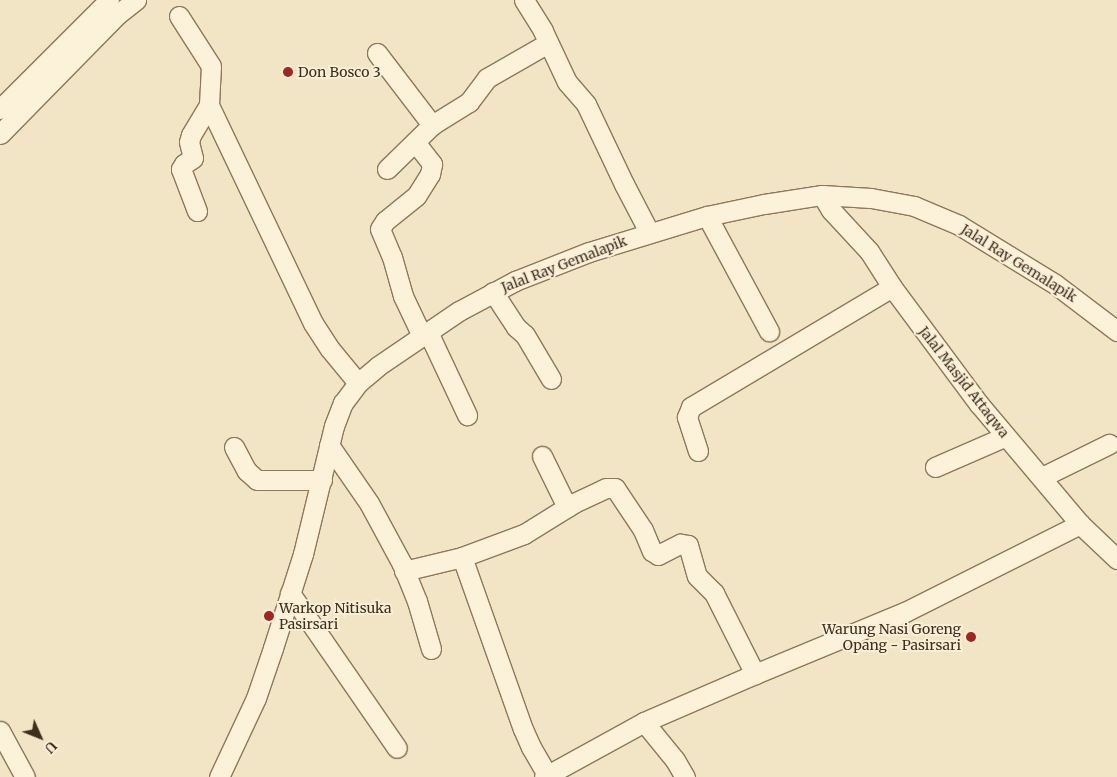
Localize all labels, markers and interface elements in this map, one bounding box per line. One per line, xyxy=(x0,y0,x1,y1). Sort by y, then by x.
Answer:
place label: Don Bosco 3 xyxy=(298,64,381,80)
marker: Don Bosco 3 xyxy=(282,66,294,78)
street label: Jalal Ray Gemalapik xyxy=(958,221,1080,305)
street label: Jalal Ray Gemalapik xyxy=(499,232,629,296)
street label: Jalal Masjid Attaqwa xyxy=(915,323,1013,441)
place label: Warkop Nitisuka Pasirsari xyxy=(279,600,391,632)
marker: Warkop Nitisuka Pasirsari xyxy=(263,610,275,622)
place label: Warung Nasi Goreng Opang - Pasirsari xyxy=(822,621,961,654)
marker: Warung Nasi Goreng Opang - Pasirsari xyxy=(965,631,977,643)
north arrow xyxy=(15,712,65,762)
text: U xyxy=(41,737,61,757)

